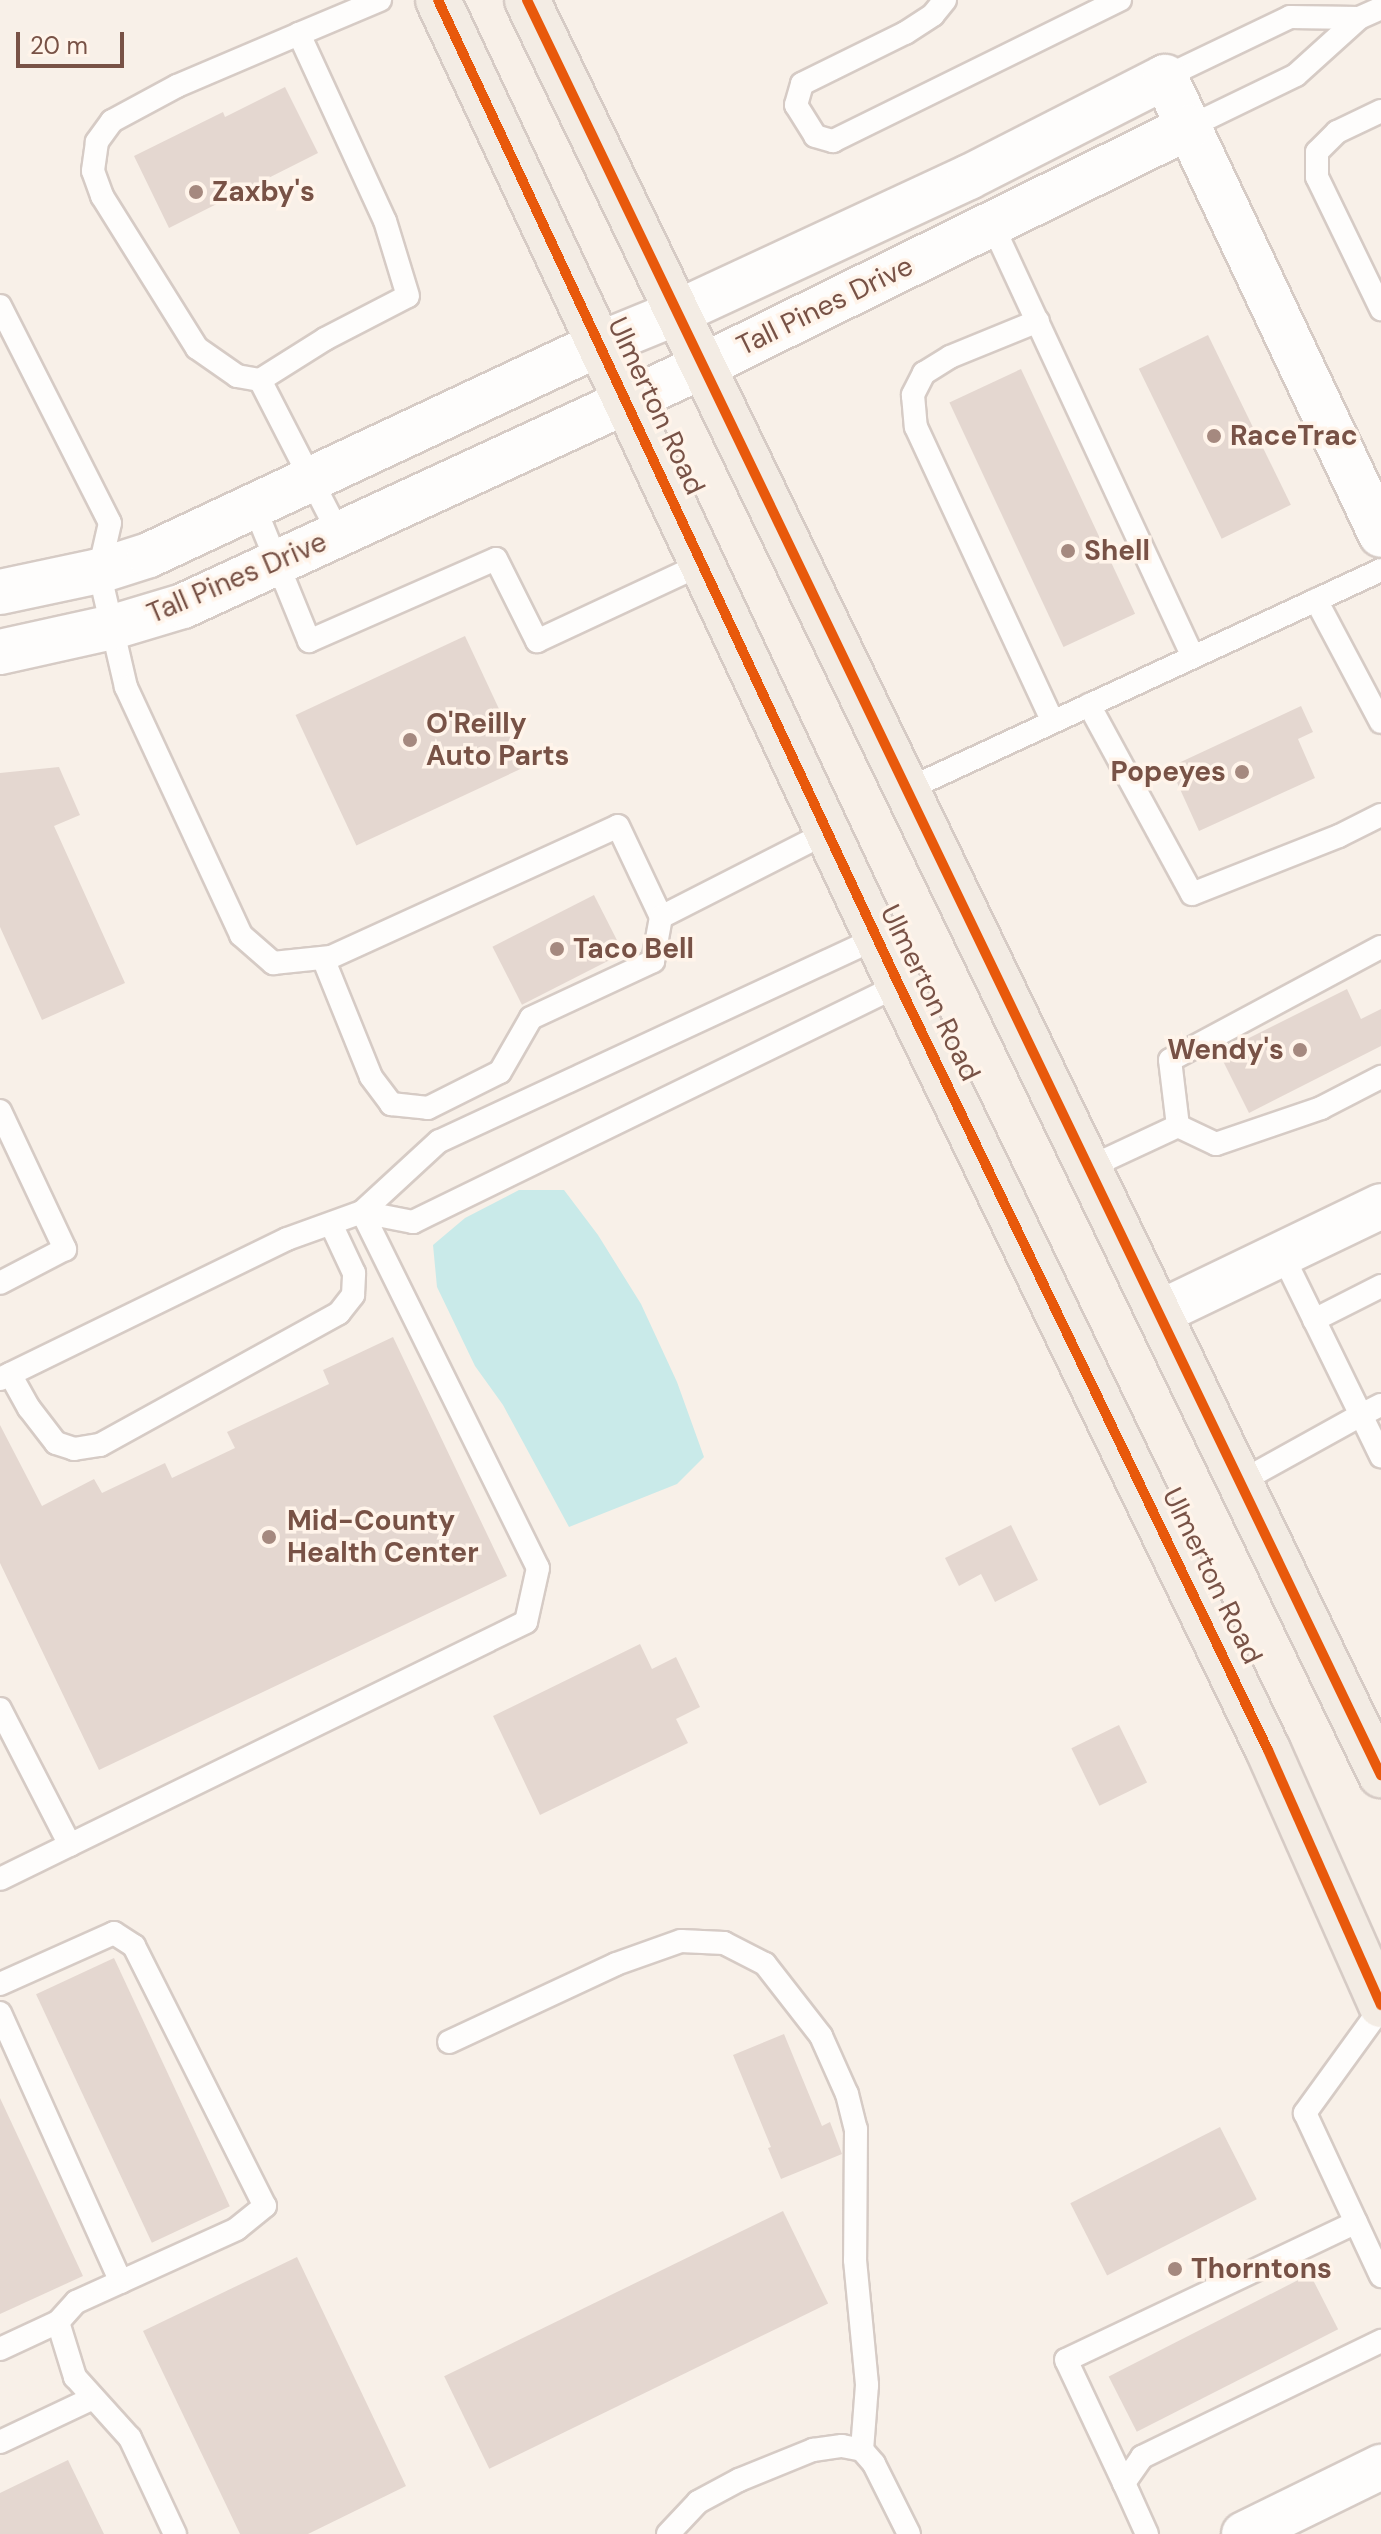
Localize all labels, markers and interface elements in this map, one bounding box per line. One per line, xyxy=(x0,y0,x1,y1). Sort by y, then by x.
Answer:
scale bar xyxy=(20,16,128,66)
text: 20 m xyxy=(30,30,88,61)
place label: Zaxby's xyxy=(212,175,315,209)
marker: Zaxby's xyxy=(187,183,205,201)
street label: Tall Pines Drive xyxy=(732,249,918,363)
street label: Ulmerton Road xyxy=(600,312,712,500)
place label: RaceTrac xyxy=(1230,419,1358,453)
marker: RaceTrac xyxy=(1205,427,1223,445)
street label: Tall Pines Drive xyxy=(142,525,332,631)
place label: Shell xyxy=(1084,534,1150,568)
marker: Shell xyxy=(1059,542,1077,560)
place label: O'Reilly Auto Parts xyxy=(426,707,569,773)
marker: O'Reilly Auto Parts xyxy=(401,731,419,749)
place label: Popeyes xyxy=(1110,755,1226,789)
marker: Popeyes xyxy=(1233,763,1251,781)
street label: Ulmerton Road xyxy=(873,899,987,1087)
place label: Taco Bell xyxy=(573,932,694,966)
marker: Taco Bell xyxy=(548,940,566,958)
place label: Wendy's xyxy=(1167,1033,1284,1067)
marker: Wendy's xyxy=(1291,1041,1309,1059)
street label: Ulmerton Road xyxy=(1155,1482,1269,1670)
place label: Mid-County Health Center xyxy=(287,1504,479,1570)
marker: Mid-County Health Center xyxy=(258,1526,280,1548)
place label: Thorntons xyxy=(1191,2252,1332,2286)
marker: Thorntons xyxy=(1166,2260,1184,2278)

